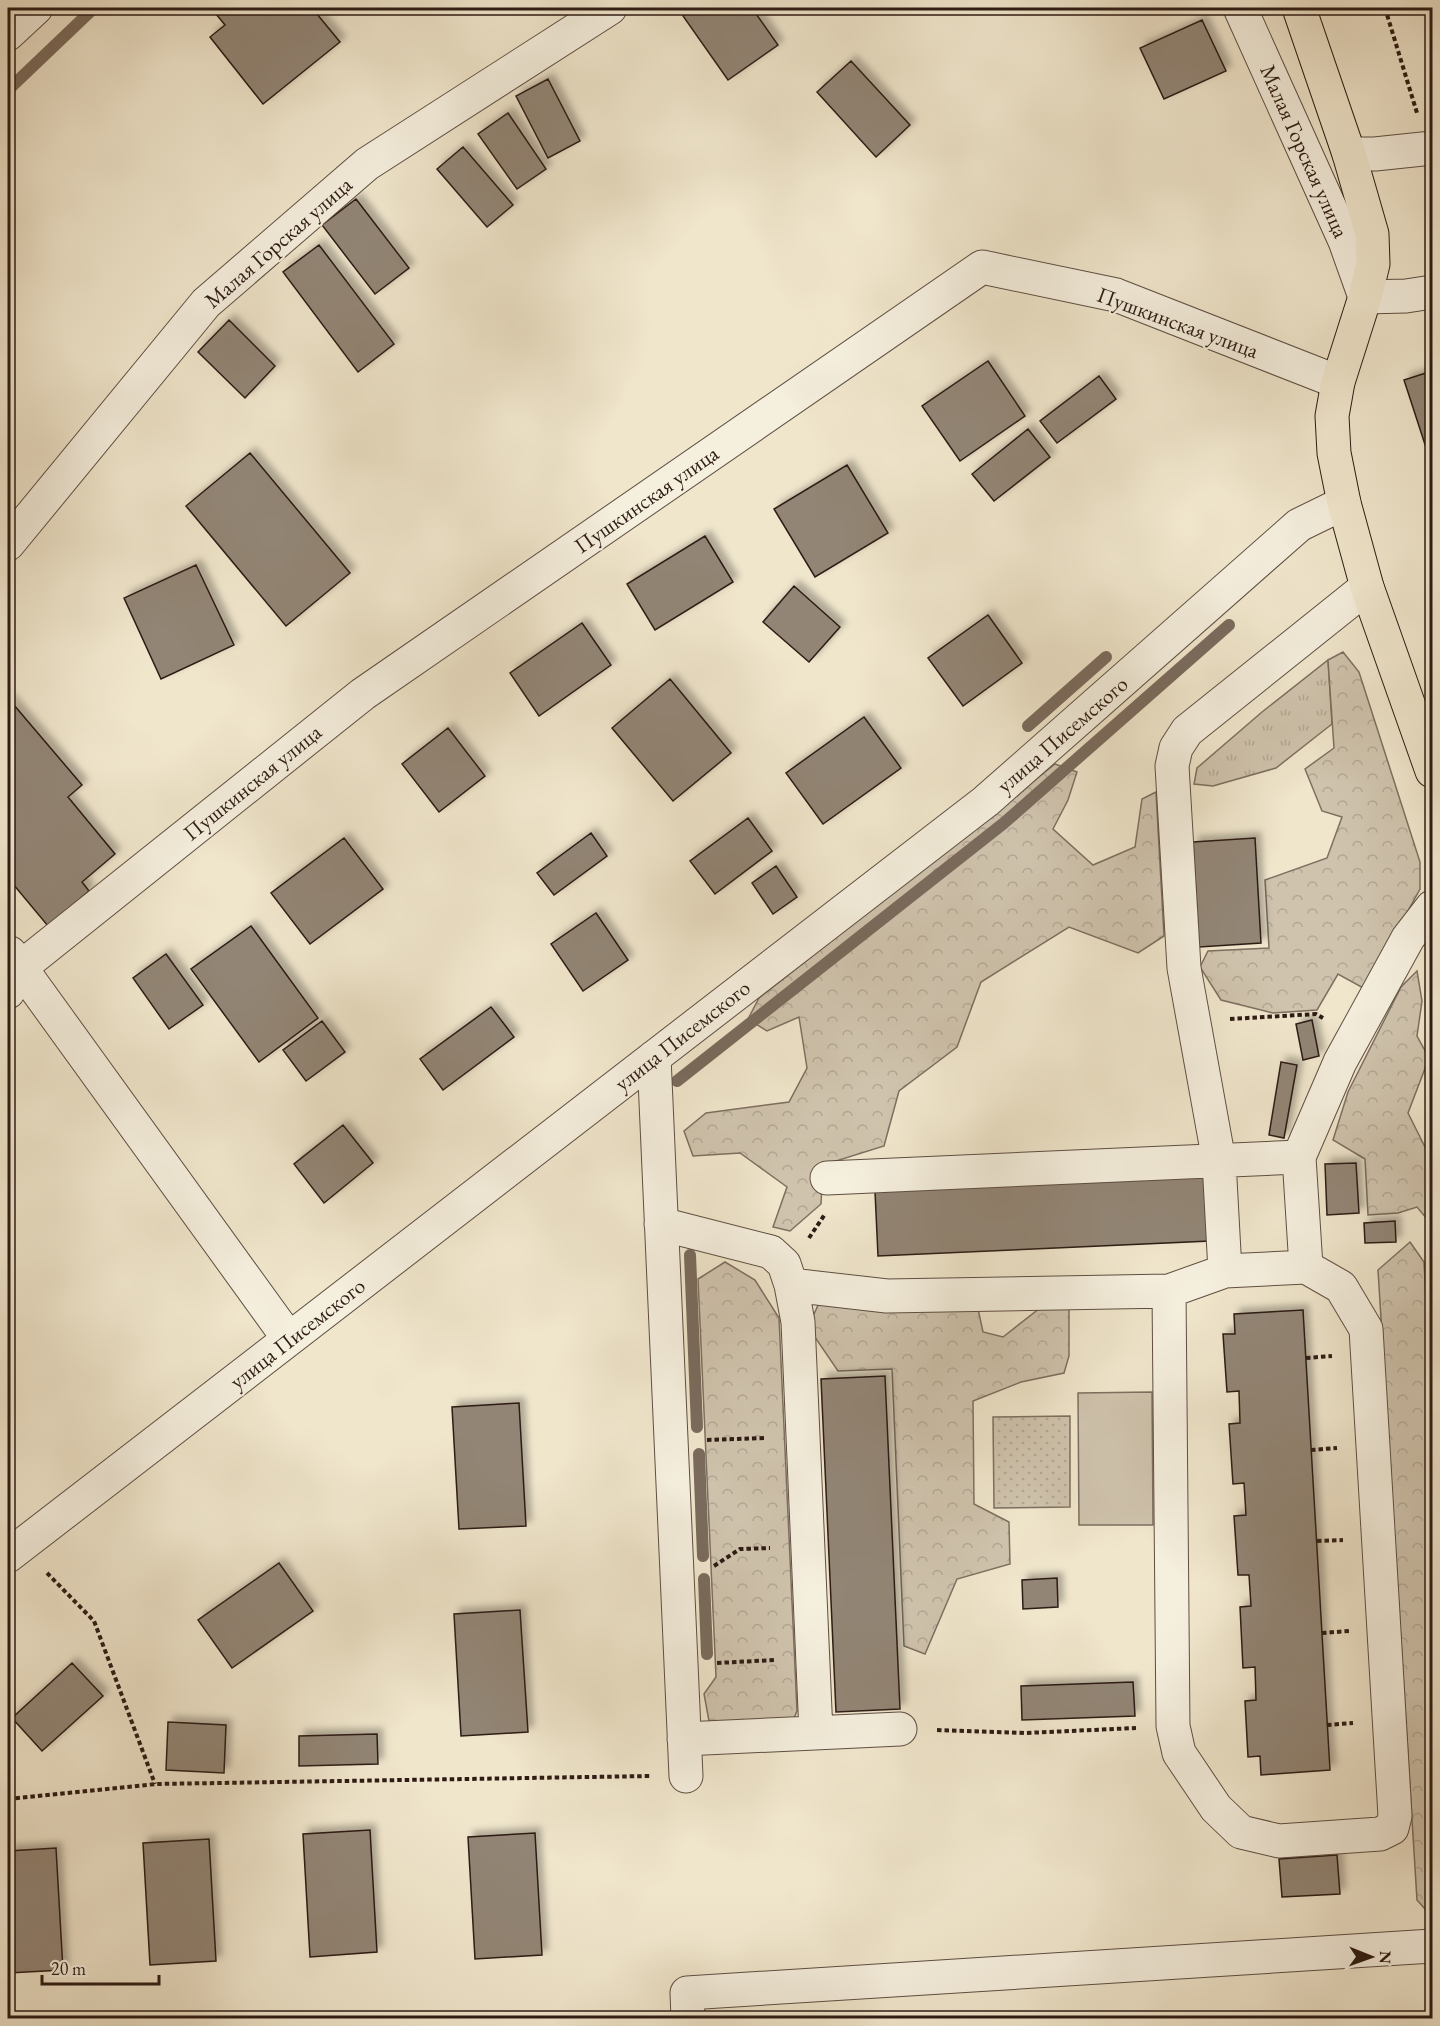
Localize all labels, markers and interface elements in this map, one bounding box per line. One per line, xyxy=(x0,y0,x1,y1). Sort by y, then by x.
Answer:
street label: Малая Горская улица xyxy=(1253,60,1356,243)
street label: Малая Горская улица xyxy=(198,170,358,315)
street label: Пушкинская улица xyxy=(1093,280,1263,365)
street label: Пушкинская улица xyxy=(568,439,724,560)
street label: улица Писемского xyxy=(991,669,1134,799)
street label: Пушкинская улица xyxy=(177,718,328,847)
street label: улица Писемского xyxy=(608,973,756,1098)
street label: улица Писемского xyxy=(223,1271,371,1396)
north arrow xyxy=(1341,1927,1401,1987)
scale bar xyxy=(42,1948,159,1986)
text: N xyxy=(1375,1951,1396,1964)
text: 20 m xyxy=(51,1957,86,1980)

